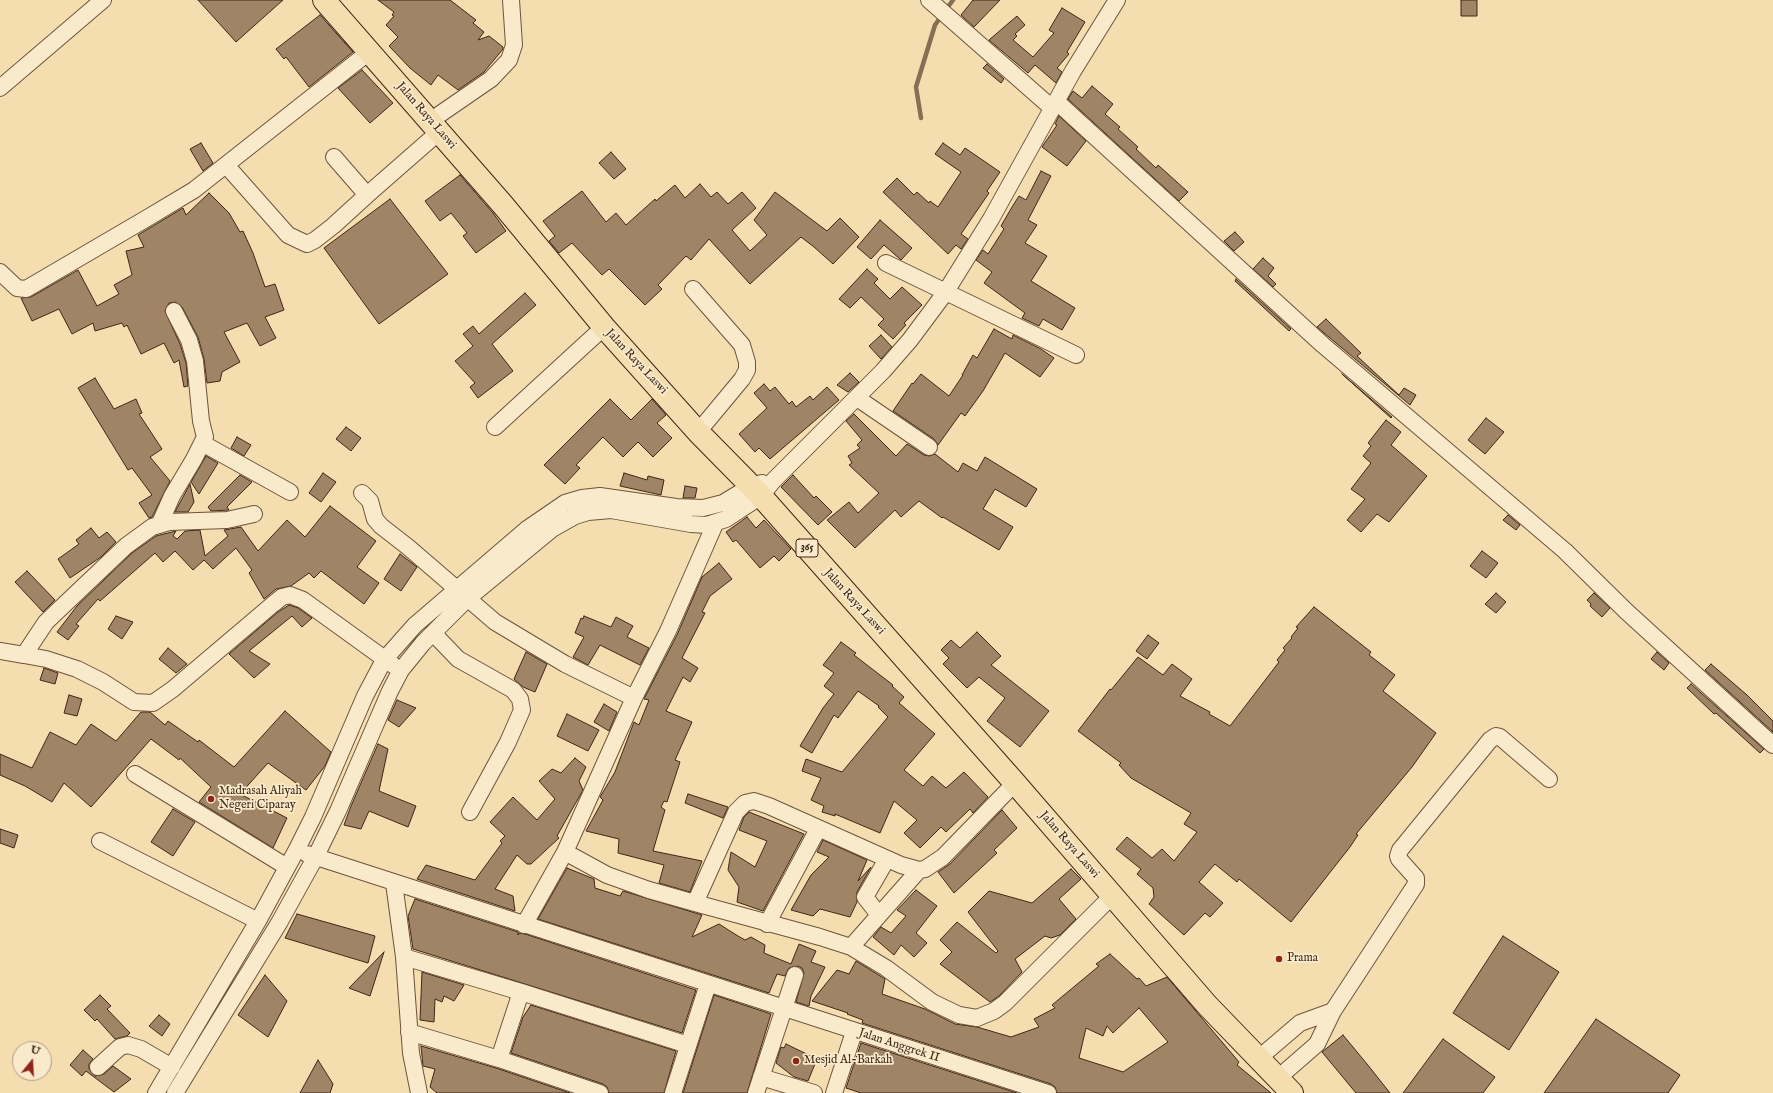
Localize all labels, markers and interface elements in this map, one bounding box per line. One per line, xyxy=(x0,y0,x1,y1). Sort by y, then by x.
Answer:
street label: Jalan Raya Laswi xyxy=(393,80,459,152)
street label: Jalan Raya Laswi xyxy=(602,326,670,398)
road number: 365 xyxy=(796,539,818,557)
street label: Jalan Raya Laswi xyxy=(821,566,887,638)
place label: Madrasah Aliyah Negeri Ciparay xyxy=(219,785,302,813)
marker: Madrasah Aliyah Negeri Ciparay xyxy=(206,794,216,804)
street label: Jalan Raya Laswi xyxy=(1036,809,1102,881)
place label: Prama xyxy=(1287,952,1318,966)
marker: Prama xyxy=(1274,954,1284,964)
street label: Jalan Anggrek II xyxy=(857,1026,941,1066)
north arrow xyxy=(12,1041,52,1081)
text: U xyxy=(29,1042,42,1059)
place label: Mesjid Al-Barkah xyxy=(804,1054,892,1068)
marker: Mesjid Al-Barkah xyxy=(791,1056,801,1066)

